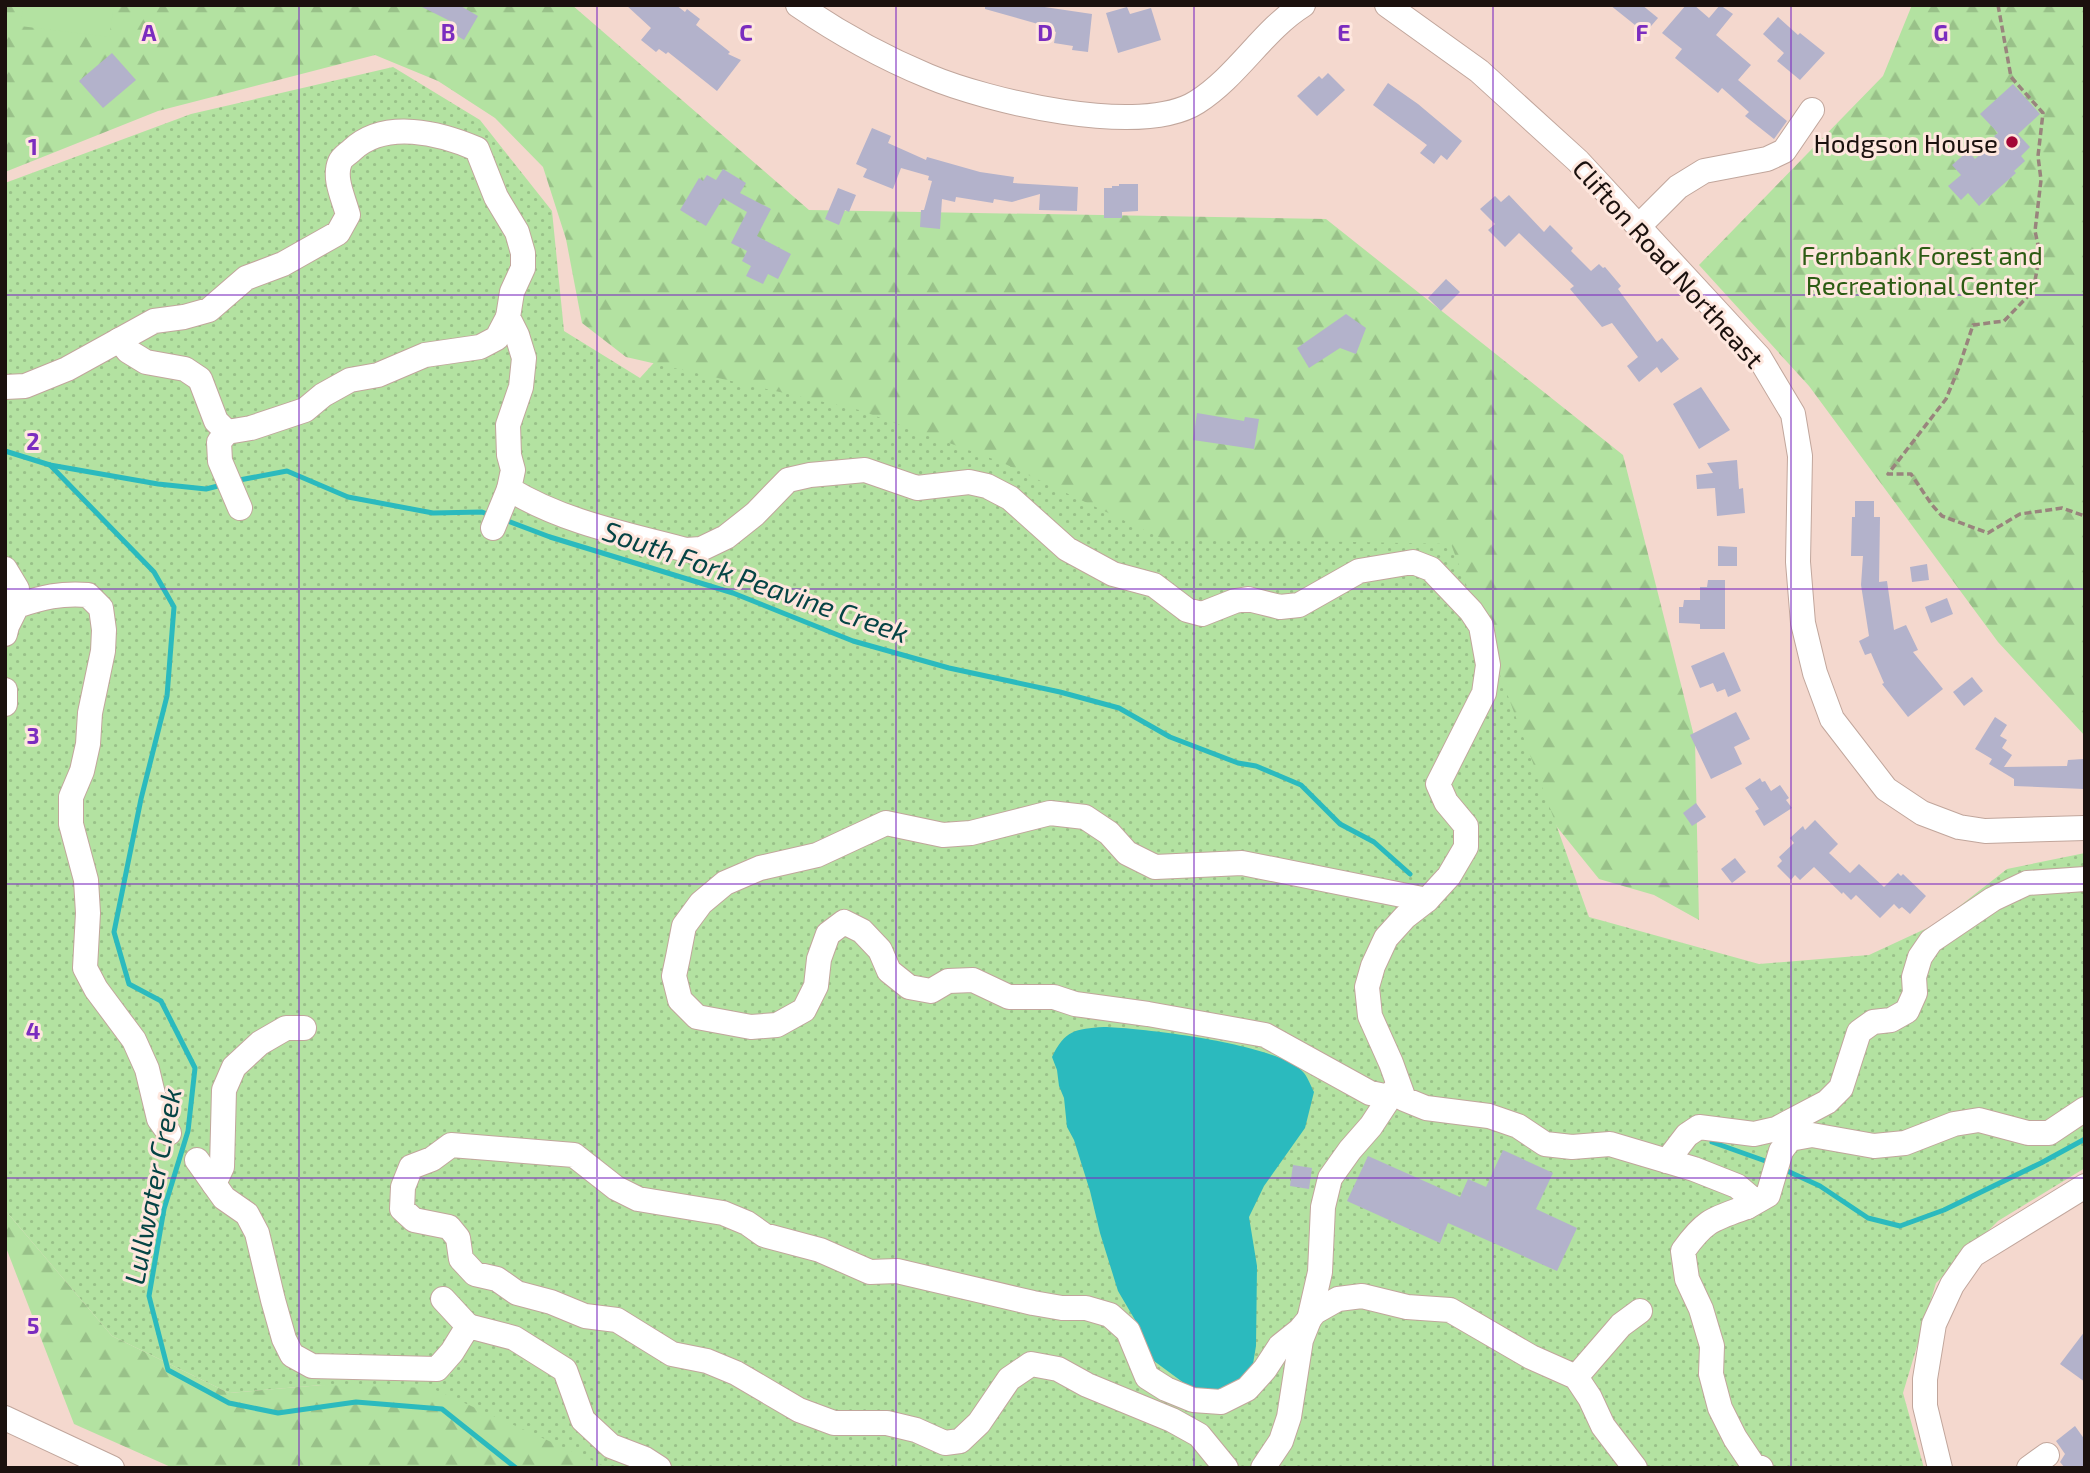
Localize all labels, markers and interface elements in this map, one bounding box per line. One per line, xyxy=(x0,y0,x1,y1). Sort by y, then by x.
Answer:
text: A xyxy=(141,18,157,46)
text: B xyxy=(441,18,455,46)
text: C xyxy=(739,18,753,46)
text: D xyxy=(1037,18,1053,46)
text: E xyxy=(1337,18,1351,46)
text: F xyxy=(1636,18,1649,46)
text: G xyxy=(1934,18,1948,46)
place label: Hodgson House xyxy=(1813,127,1998,158)
text: 1 xyxy=(28,132,38,160)
marker: Hodgson House xyxy=(2004,134,2020,150)
street label: Clifton Road Northeast xyxy=(1567,152,1771,374)
park label: Fernbank Forest and Recreational Center xyxy=(1801,239,2043,300)
text: 2 xyxy=(26,427,40,455)
water label: South Fork Peavine Creek xyxy=(599,513,913,649)
text: 3 xyxy=(26,721,40,749)
text: 4 xyxy=(26,1016,40,1044)
water label: Lullwater Creek xyxy=(116,1085,188,1287)
text: 5 xyxy=(27,1311,39,1339)

